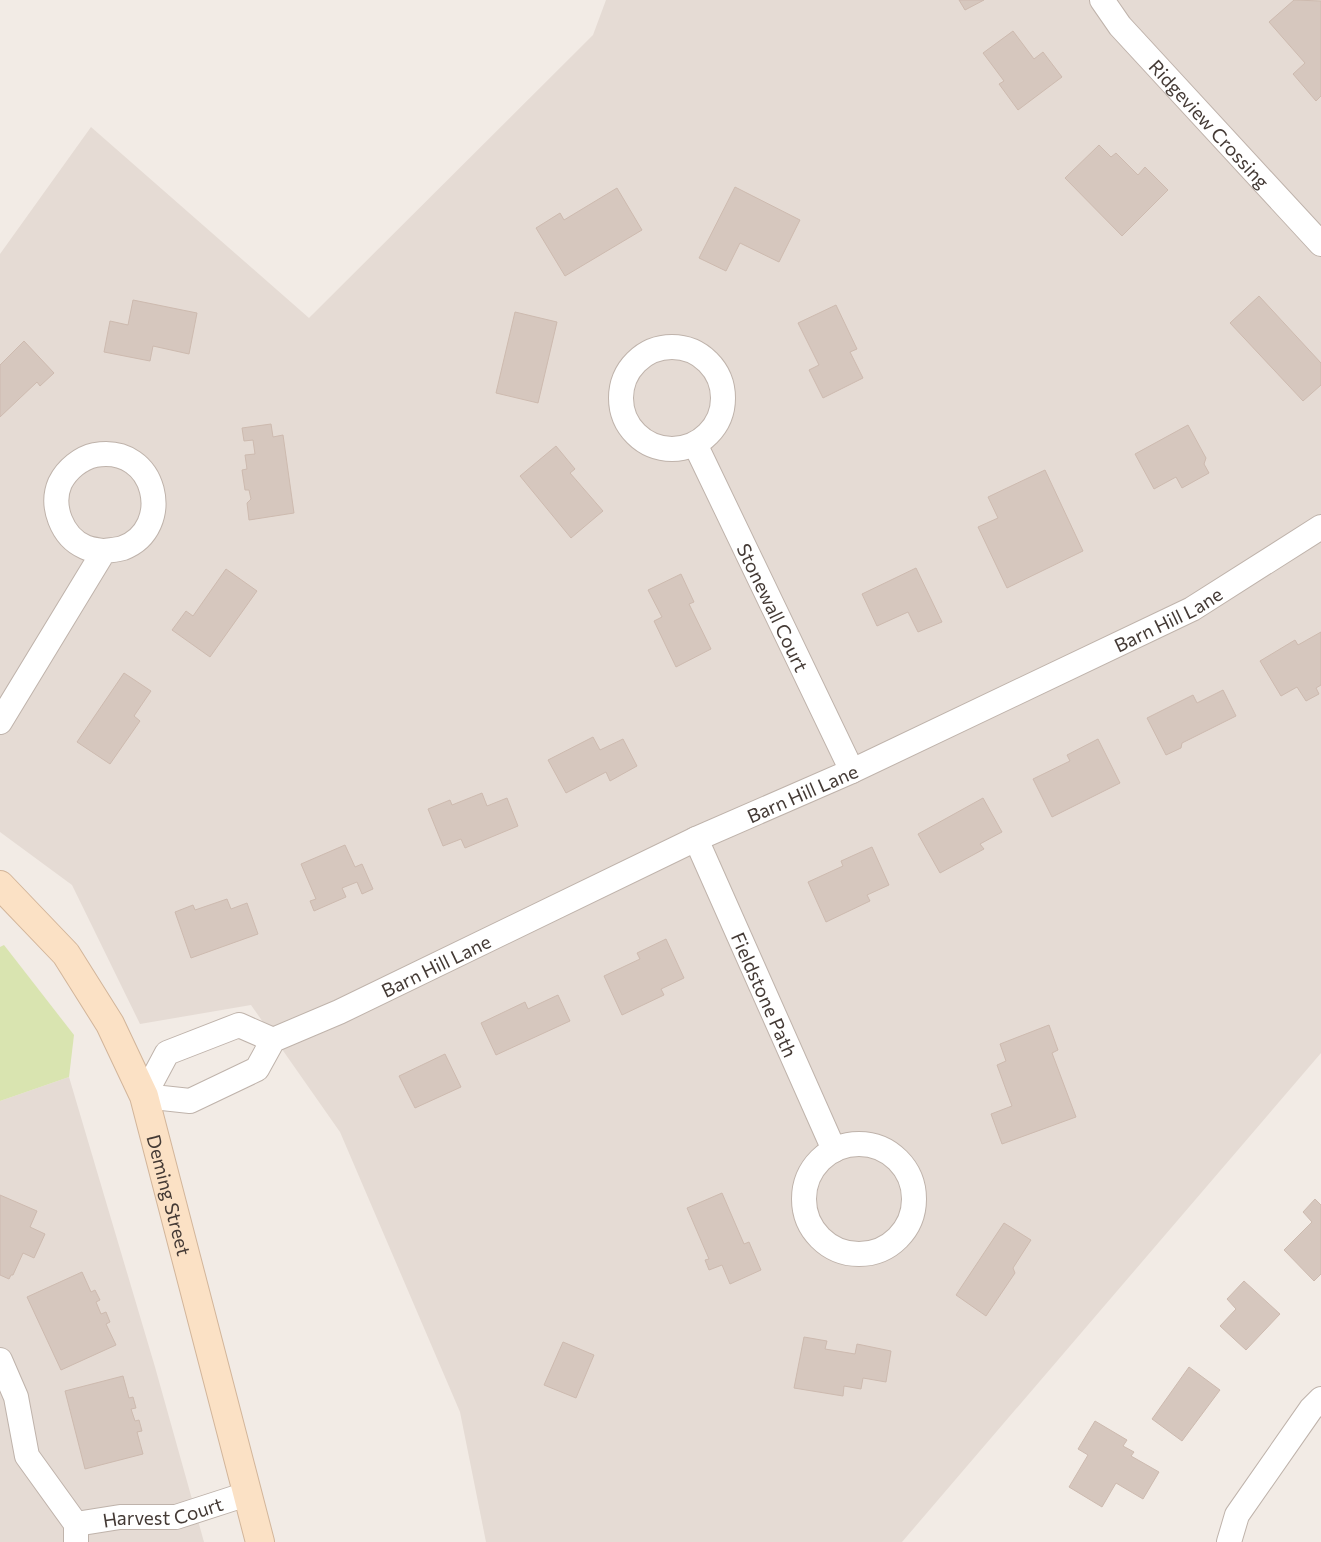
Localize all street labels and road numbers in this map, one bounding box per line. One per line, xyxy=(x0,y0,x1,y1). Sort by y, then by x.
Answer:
street label: Ridgeview Crossing xyxy=(1145,54,1275,192)
street label: Stonewall Court xyxy=(733,539,814,675)
street label: Barn Hill Lane xyxy=(1110,581,1226,656)
street label: Barn Hill Lane xyxy=(743,759,861,827)
street label: Fieldstone Path xyxy=(727,928,803,1060)
street label: Barn Hill Lane xyxy=(377,929,494,1001)
street label: Deming Street xyxy=(143,1132,197,1258)
street label: Harvest Court xyxy=(101,1491,226,1531)

